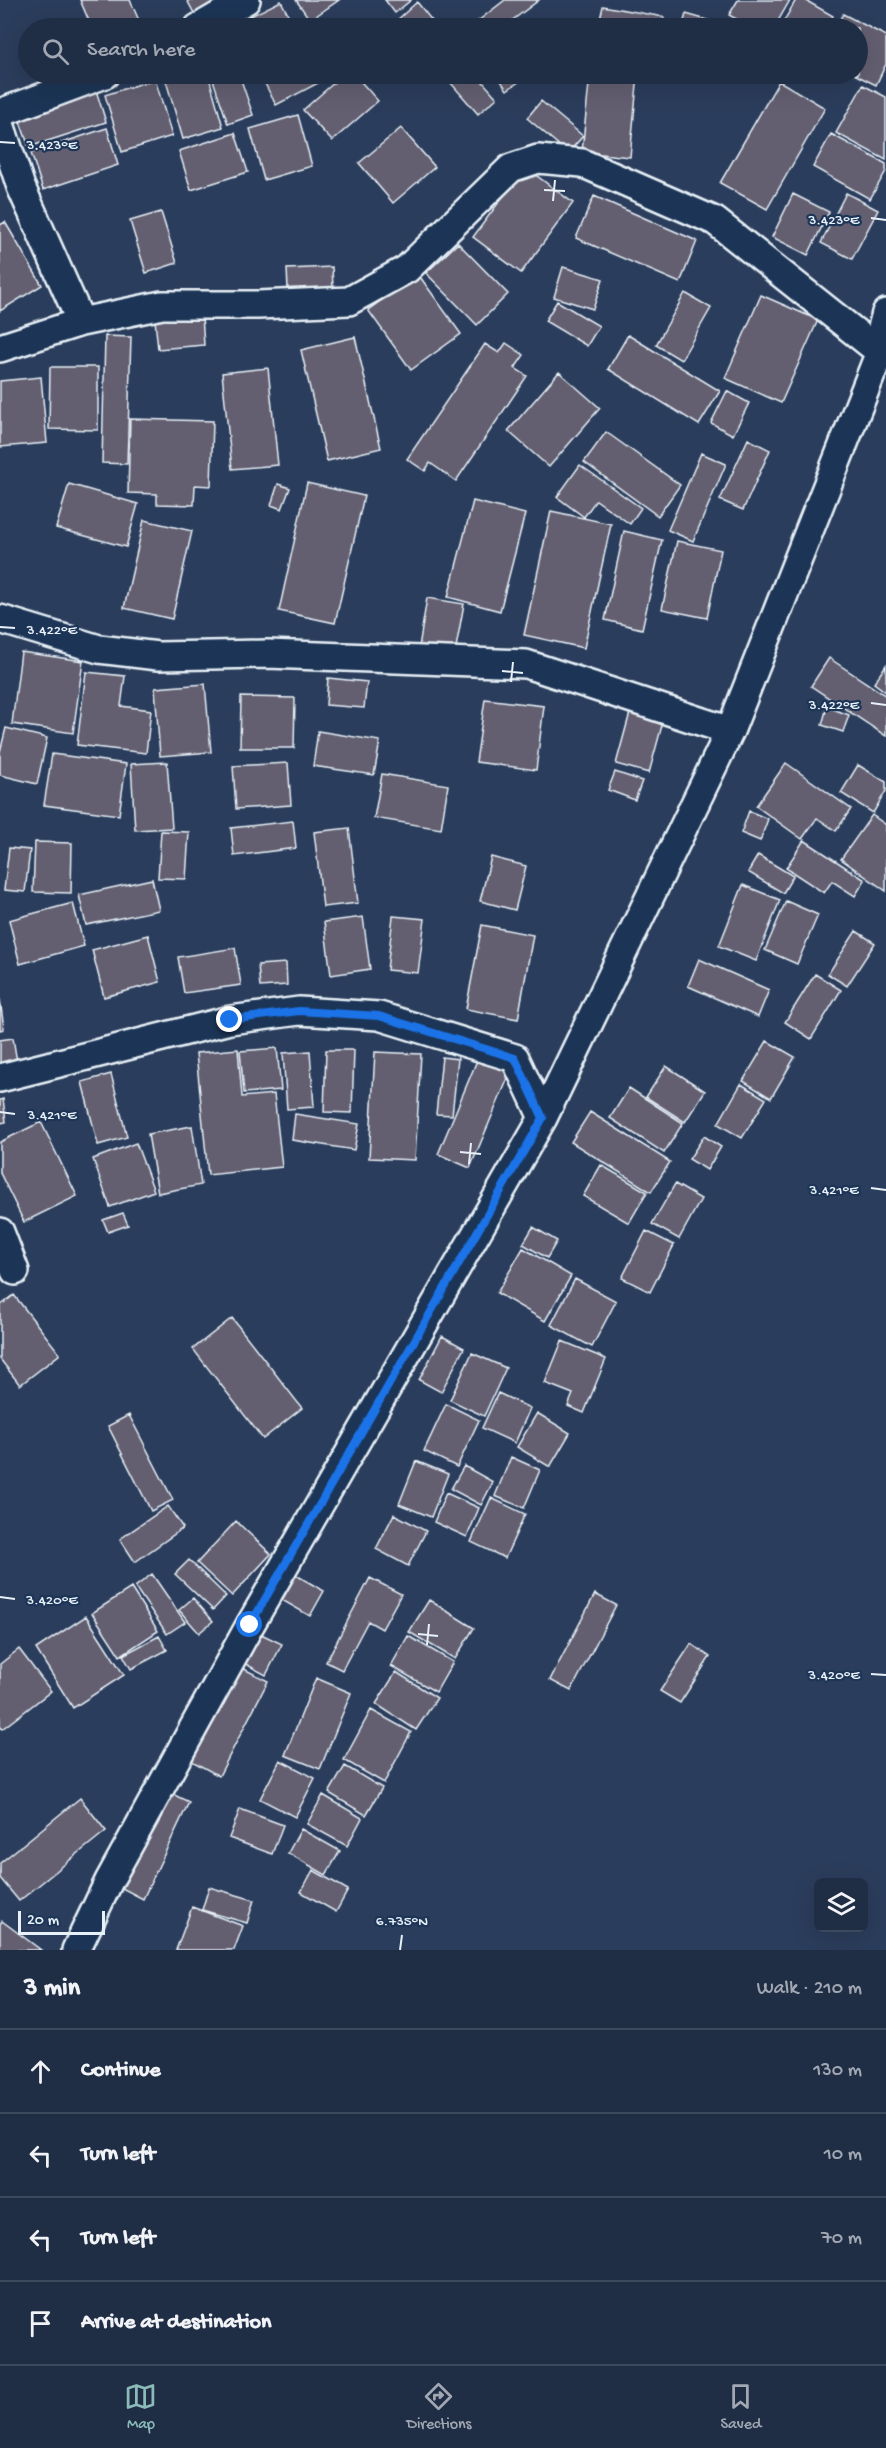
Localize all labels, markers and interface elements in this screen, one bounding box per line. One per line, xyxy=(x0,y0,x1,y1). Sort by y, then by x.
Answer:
search box xyxy=(18,18,868,84)
icon: search xyxy=(39,35,72,68)
text: Search here xyxy=(87,38,195,64)
text: 3.423°E xyxy=(26,137,78,155)
text: 3.423°E xyxy=(808,212,860,230)
text: 3.422°E xyxy=(26,622,78,640)
text: 3.422°E xyxy=(808,697,860,715)
route end xyxy=(216,1006,242,1032)
text: 3.421°E xyxy=(26,1107,77,1125)
text: 3.421°E xyxy=(808,1182,859,1200)
text: 3.420°E xyxy=(25,1592,78,1610)
route start xyxy=(236,1611,262,1637)
text: 3.420°E xyxy=(807,1667,860,1685)
map controls xyxy=(814,1878,868,1932)
button: layers xyxy=(814,1878,868,1932)
scale bar xyxy=(18,1908,105,1936)
text: 20 m xyxy=(27,1912,59,1931)
text: 6.735°N xyxy=(376,1913,428,1931)
text: 3 min xyxy=(24,1974,80,2005)
text: Walk · 210 m xyxy=(757,1978,862,2001)
icon: ahead xyxy=(24,2055,57,2088)
text: Continue xyxy=(81,2058,161,2084)
text: 130 m xyxy=(813,2060,862,2083)
icon: left xyxy=(24,2139,57,2172)
text: Turn left xyxy=(81,2142,155,2168)
text: 10 m xyxy=(824,2144,862,2167)
icon: left xyxy=(24,2223,57,2256)
text: Turn left xyxy=(81,2226,155,2252)
text: 70 m xyxy=(821,2228,862,2251)
icon: arrive xyxy=(24,2307,57,2340)
text: Arrive at destination xyxy=(81,2310,271,2336)
tab: Map xyxy=(124,2380,157,2435)
tab: Directions xyxy=(406,2380,472,2435)
tab: Saved xyxy=(720,2380,761,2435)

